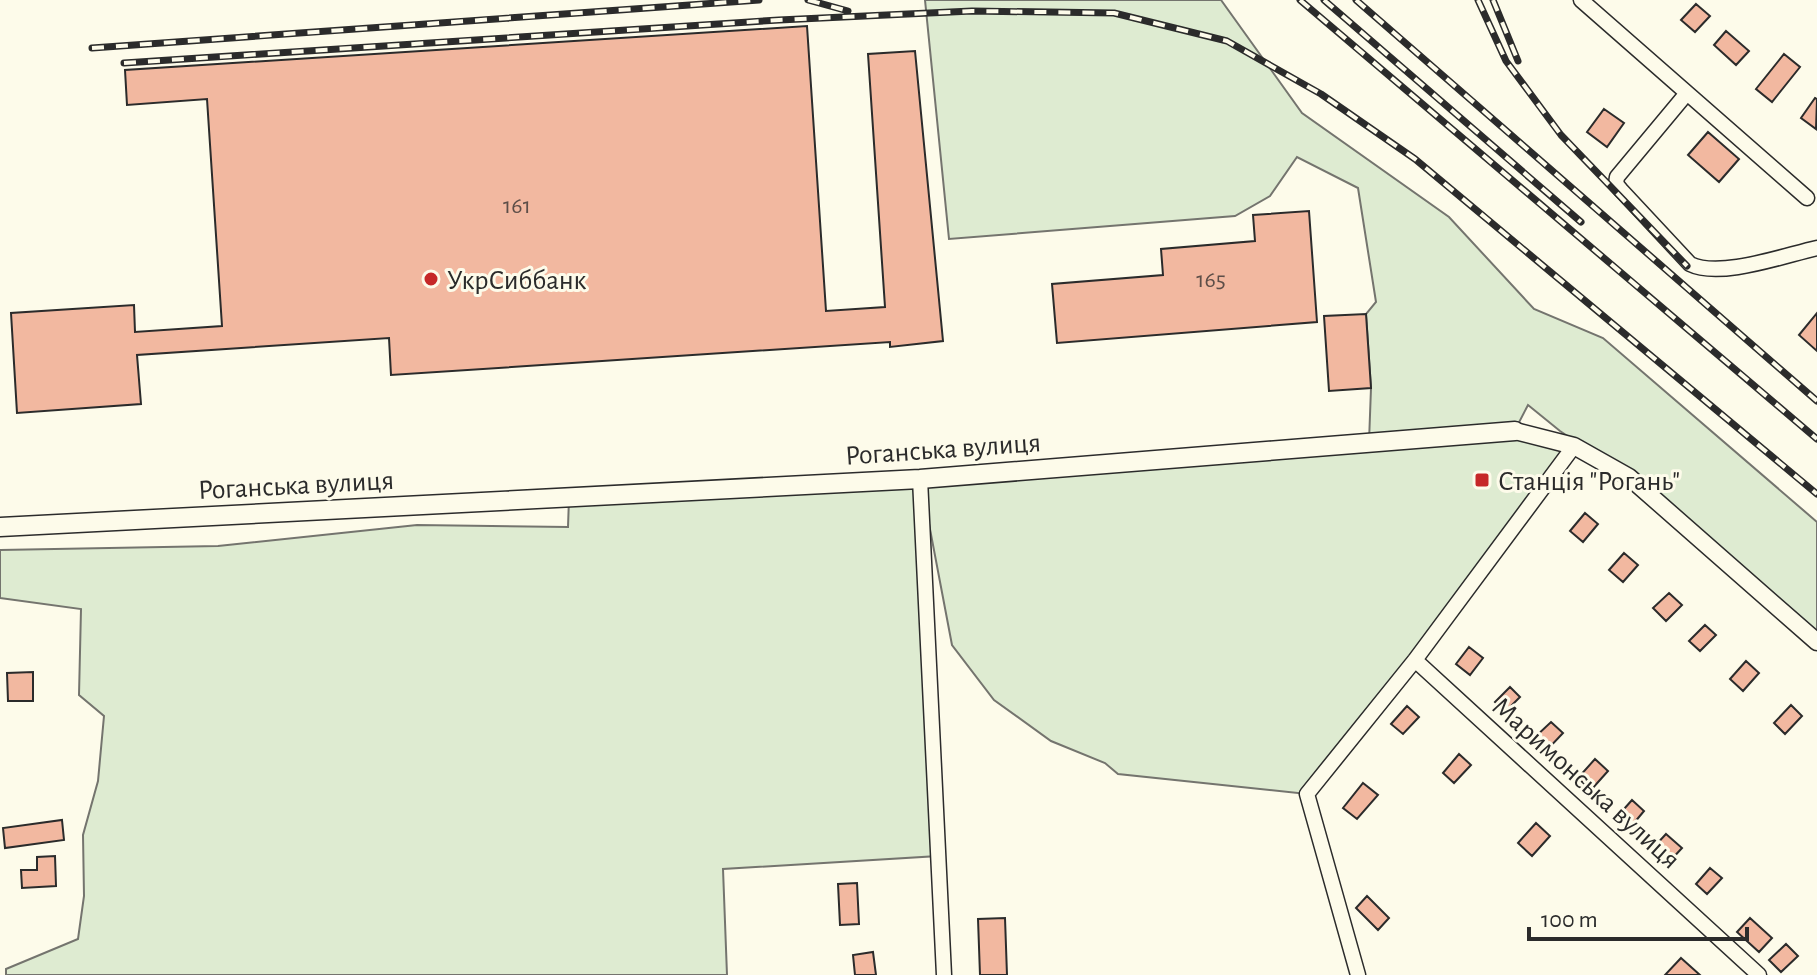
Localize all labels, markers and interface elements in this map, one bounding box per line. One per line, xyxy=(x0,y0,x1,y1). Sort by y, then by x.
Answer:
house number: 161 xyxy=(503,194,531,218)
place label: УкрСиббанк xyxy=(447,267,586,295)
house number: 165 xyxy=(1196,268,1226,292)
marker: УкрСиббанк xyxy=(422,270,440,288)
street label: Роганська вулиця xyxy=(844,429,1042,471)
street label: Роганська вулиця xyxy=(197,467,395,505)
place label: Станція "Рогань" xyxy=(1498,468,1680,496)
marker: Станція "Рогань" xyxy=(1473,471,1491,489)
street label: Маримонська вулиця xyxy=(1487,692,1685,875)
scale bar xyxy=(1529,891,1747,941)
text: 100 m xyxy=(1541,908,1598,932)

